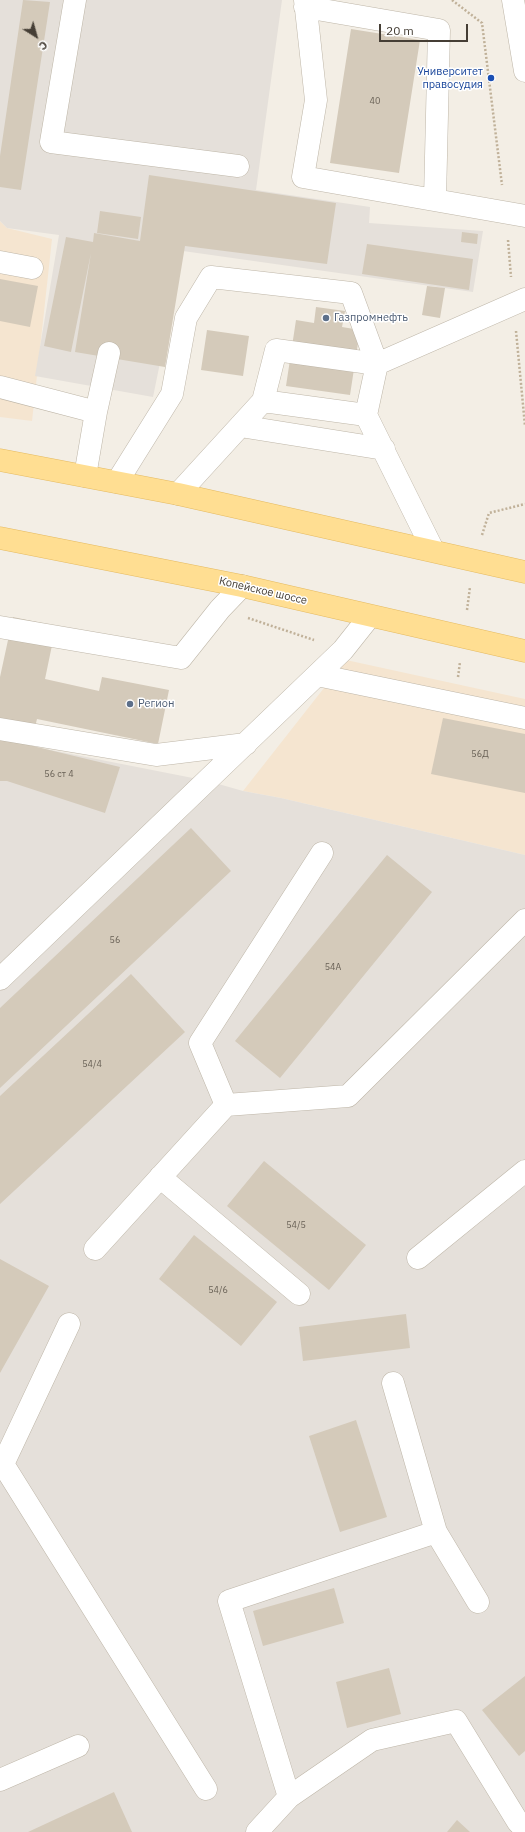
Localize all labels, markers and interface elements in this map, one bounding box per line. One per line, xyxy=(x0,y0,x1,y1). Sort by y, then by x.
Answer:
north arrow xyxy=(16,16,56,56)
scale bar xyxy=(381,16,470,42)
text: 20 m xyxy=(386,23,414,38)
text: С xyxy=(36,38,50,53)
place label: Университет правосудия xyxy=(417,65,483,91)
marker: Университет правосудия xyxy=(486,73,496,83)
house number: 40 xyxy=(370,96,380,106)
place label: Газпромнефть xyxy=(334,311,408,325)
marker: Газпромнефть xyxy=(321,313,331,323)
street label: Копейское шоссе xyxy=(218,574,308,608)
place label: Регион xyxy=(138,697,174,711)
marker: Регион xyxy=(125,699,135,709)
house number: 56Д xyxy=(471,749,489,759)
house number: 56 ст 4 xyxy=(44,769,74,779)
house number: 56 xyxy=(110,935,120,945)
house number: 54А xyxy=(325,962,341,972)
house number: 54/4 xyxy=(82,1059,102,1069)
house number: 54/5 xyxy=(286,1220,306,1230)
house number: 54/6 xyxy=(208,1285,228,1295)

